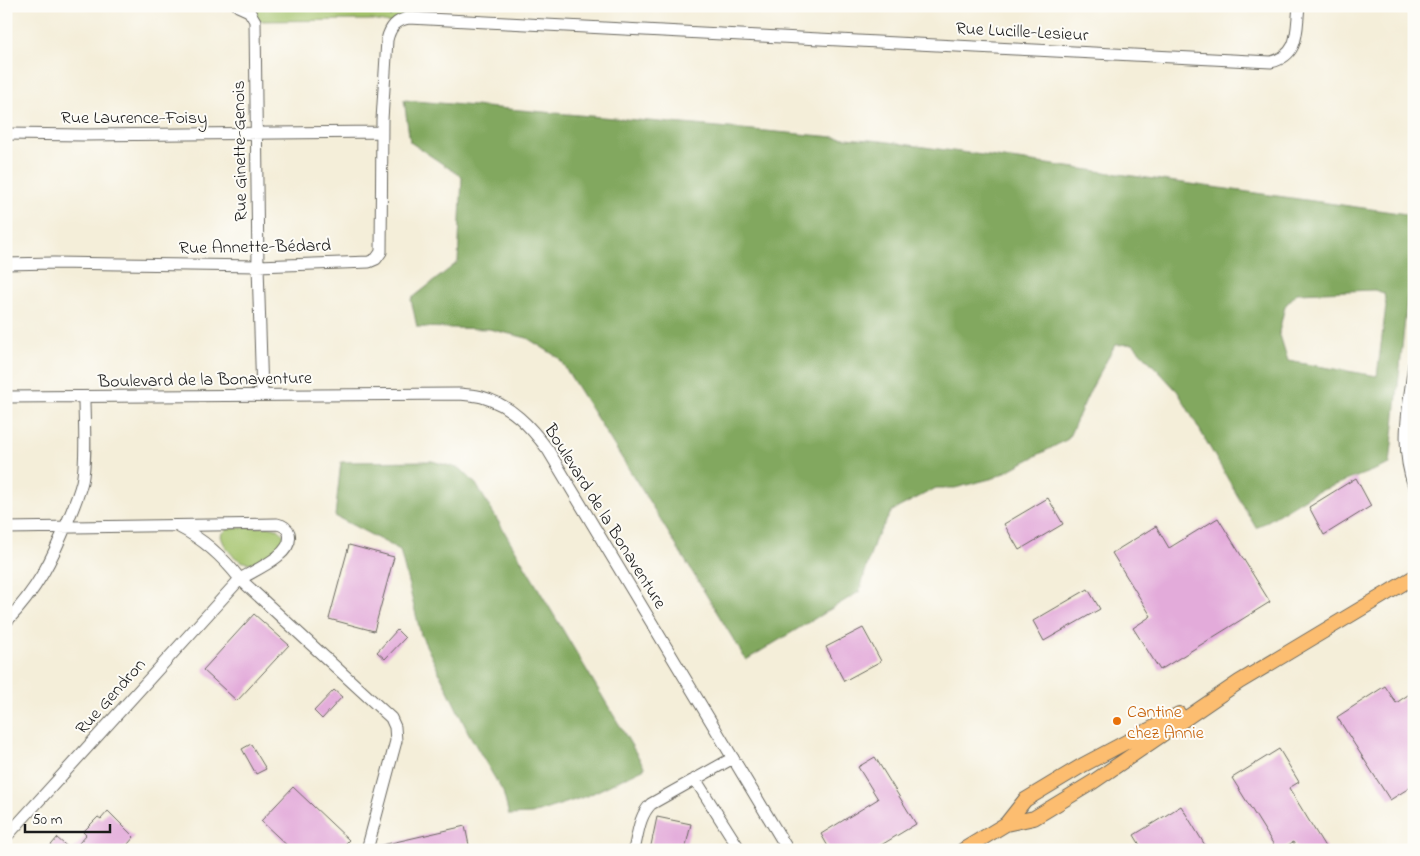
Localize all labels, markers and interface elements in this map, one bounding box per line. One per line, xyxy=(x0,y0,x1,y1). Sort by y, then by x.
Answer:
street label: Rue Lucille-Lesieur xyxy=(955,17,1089,49)
street label: Rue Ginette-Genois xyxy=(227,80,255,222)
street label: Rue Laurence-Foisy xyxy=(61,106,207,132)
street label: Rue Annette-Bédard xyxy=(179,234,331,262)
street label: Boulevard de la Bonaventure xyxy=(97,366,313,396)
street label: Boulevard de la Bonaventure xyxy=(536,419,673,615)
street label: Rue Gendron xyxy=(70,653,153,741)
place label: Cantine chez Annie xyxy=(1127,700,1205,747)
marker: Cantine chez Annie xyxy=(1111,715,1123,727)
scale bar xyxy=(25,801,110,833)
text: 50 m xyxy=(32,809,63,831)

